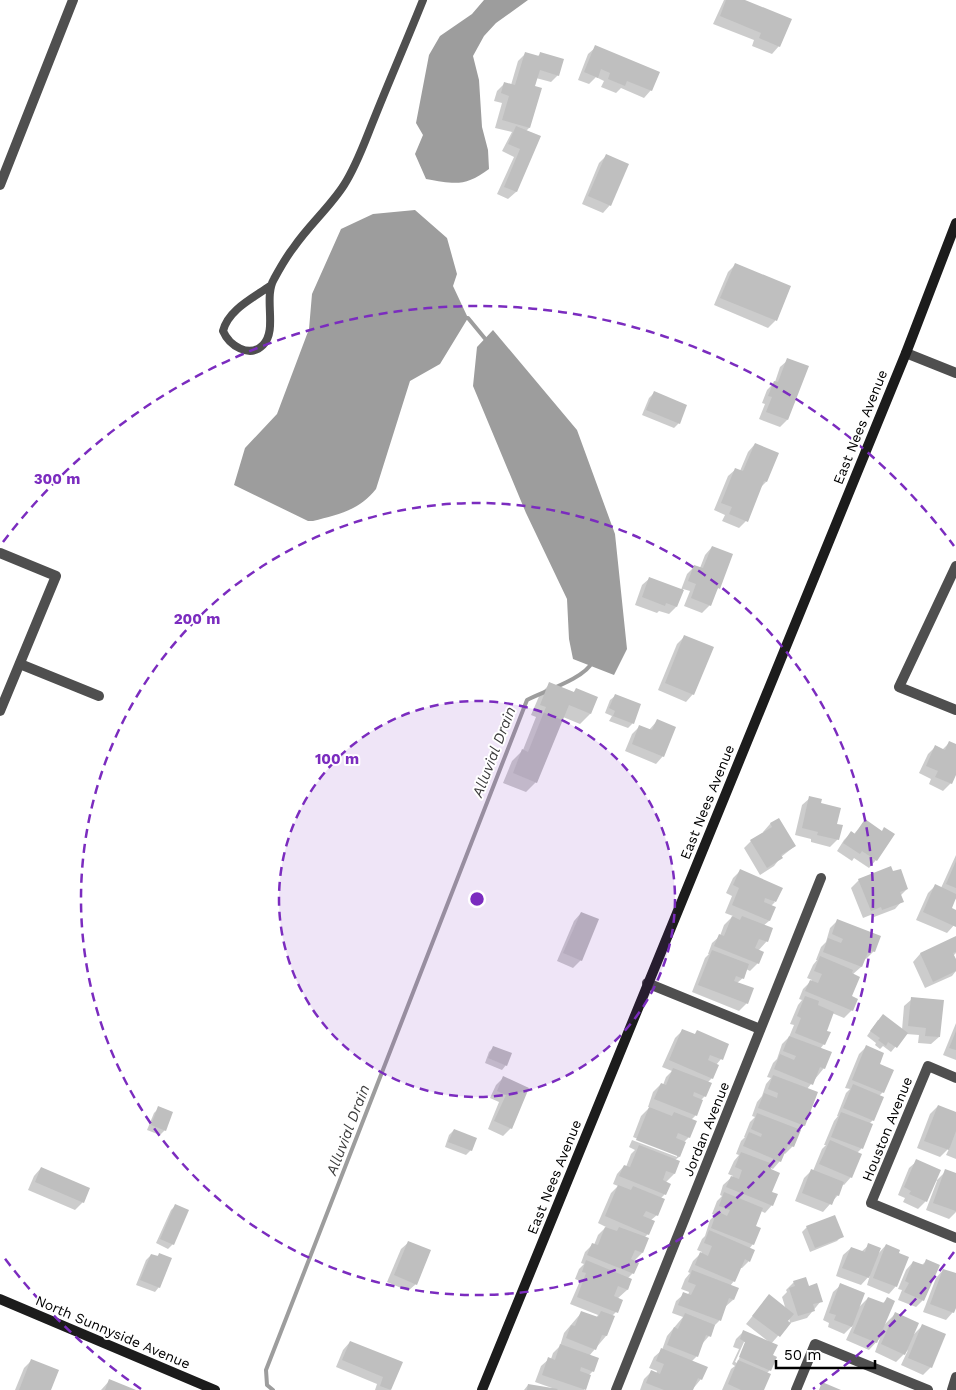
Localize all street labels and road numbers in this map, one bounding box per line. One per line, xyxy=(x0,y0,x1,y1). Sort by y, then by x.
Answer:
street label: East Nees Avenue xyxy=(830,367,890,487)
street label: East Nees Avenue xyxy=(677,742,737,862)
street label: Houston Avenue xyxy=(859,1074,915,1184)
street label: Jordan Avenue xyxy=(680,1079,732,1179)
street label: East Nees Avenue xyxy=(524,1117,584,1237)
street label: North Sunnyside Avenue xyxy=(33,1292,193,1372)

